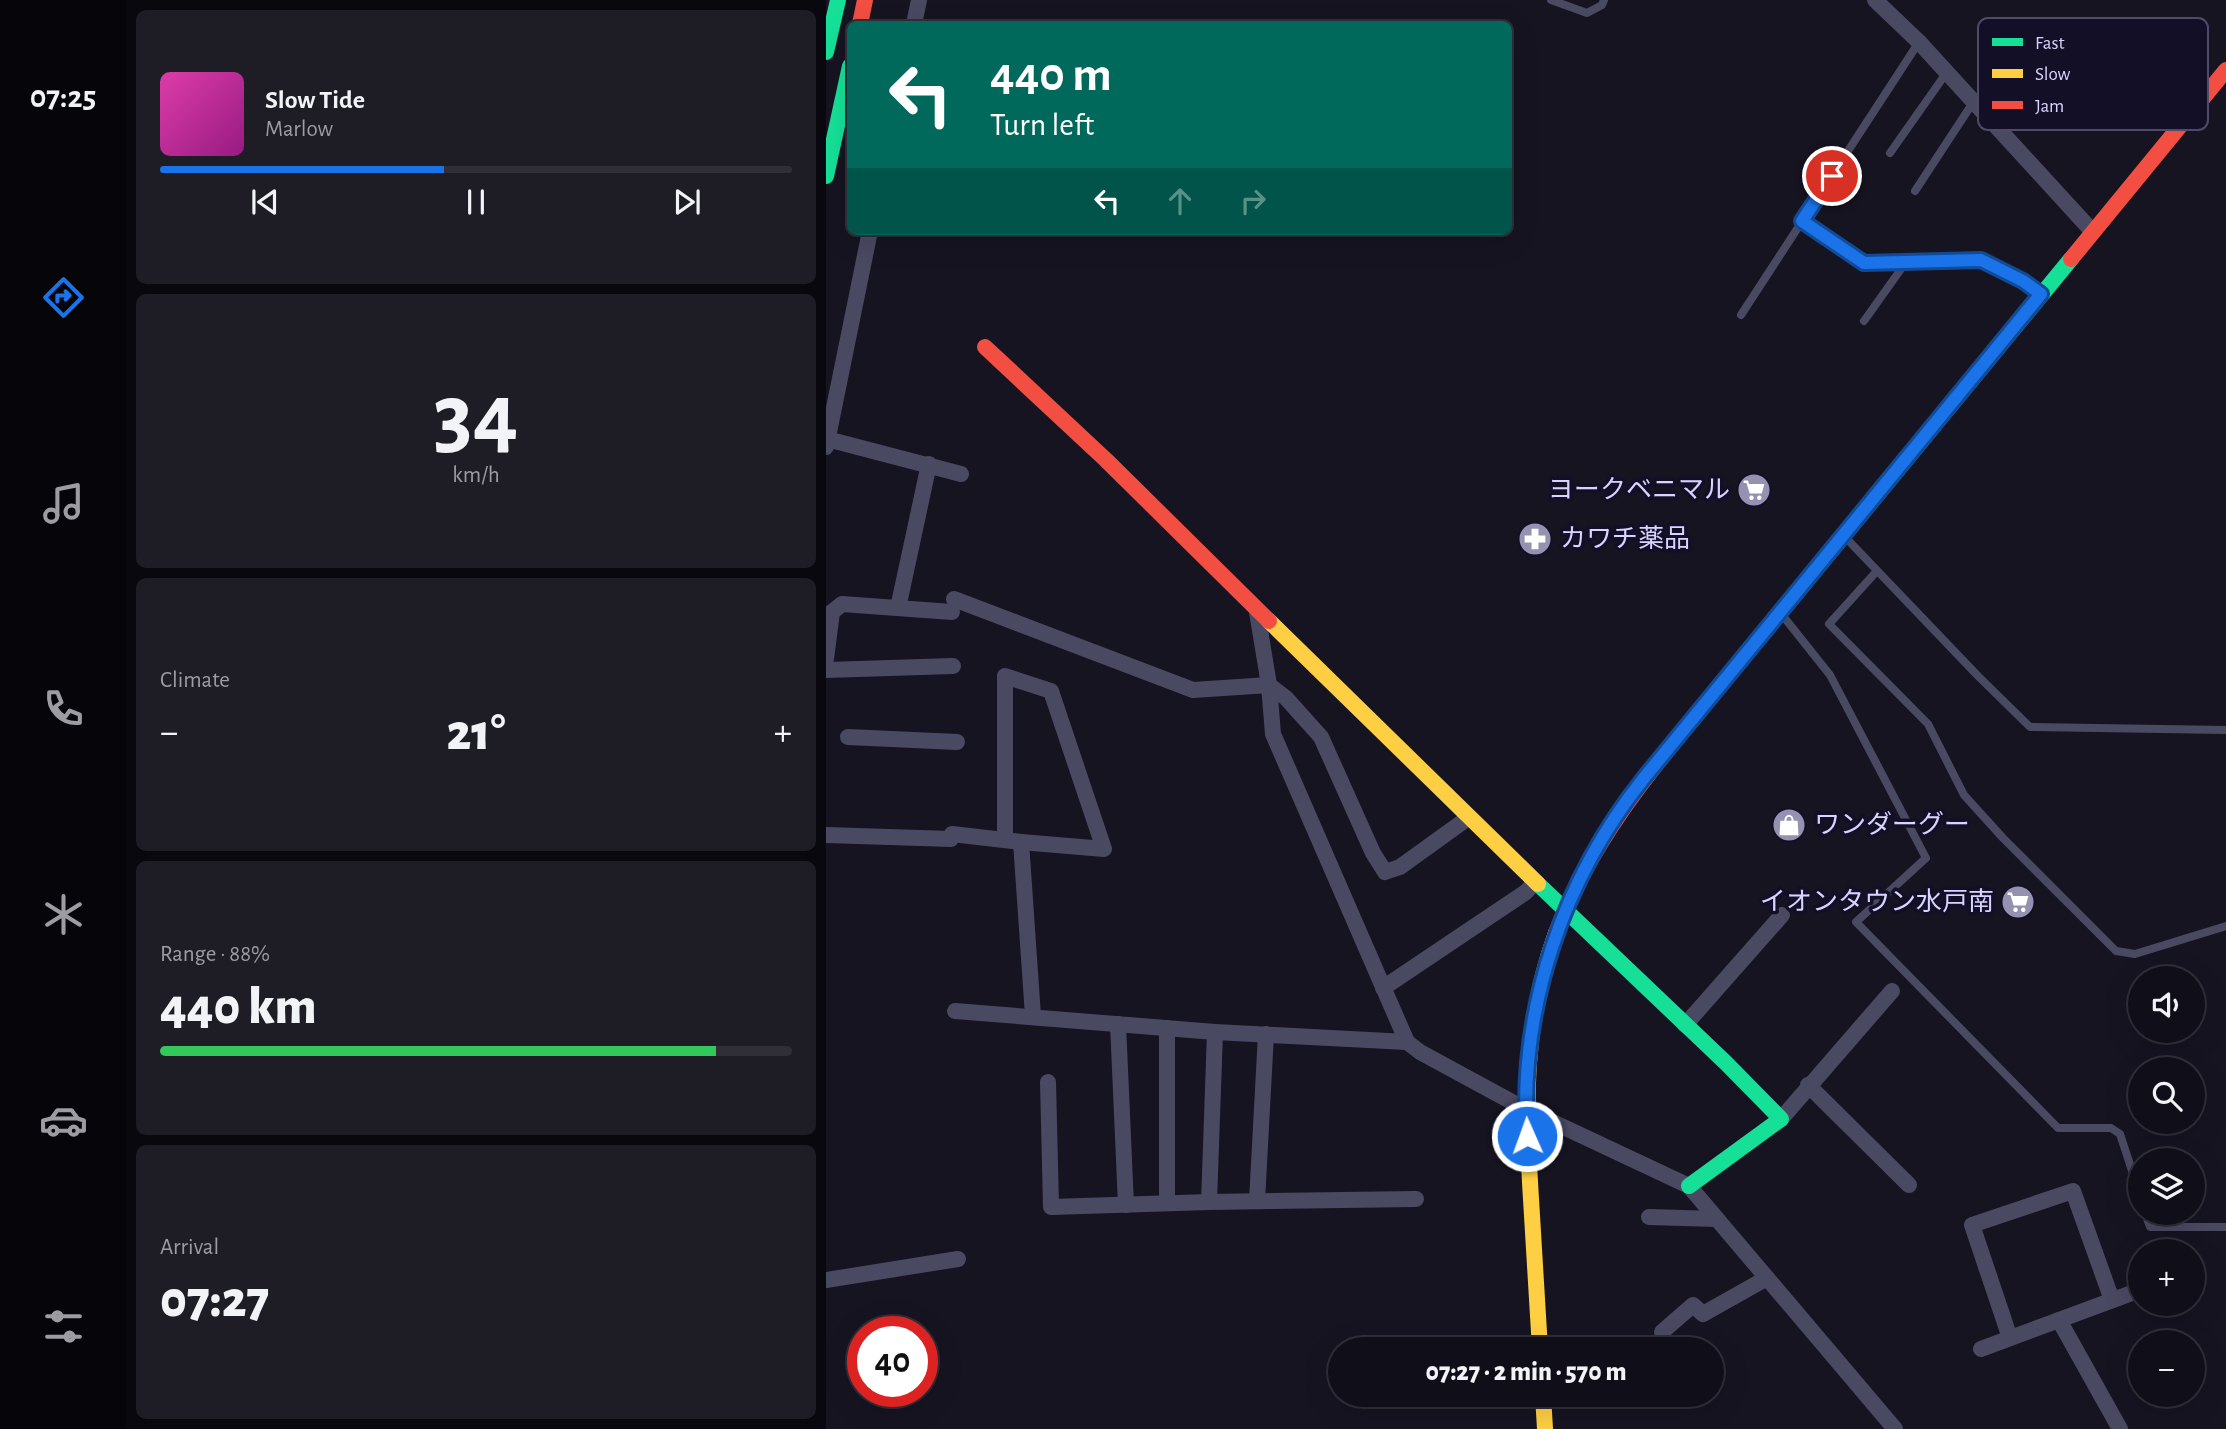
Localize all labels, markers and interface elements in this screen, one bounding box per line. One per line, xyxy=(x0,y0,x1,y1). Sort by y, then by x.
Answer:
legend xyxy=(1978,18,2208,130)
text: Fast xyxy=(2035,34,2065,53)
icon: left xyxy=(875,49,966,140)
text: 440 m xyxy=(990,51,1112,100)
text: Slow xyxy=(2035,65,2071,84)
text: 07:25 xyxy=(30,81,96,113)
text: Slow Tide xyxy=(265,87,365,113)
text: Jam xyxy=(2035,97,2064,116)
text: Turn left xyxy=(990,109,1094,141)
text: Marlow xyxy=(265,118,333,141)
pin xyxy=(1802,146,1862,206)
icon: arrive xyxy=(1813,157,1851,195)
icon: left xyxy=(1088,182,1126,220)
icon: ahead xyxy=(1161,182,1199,220)
icon: right xyxy=(1234,182,1272,220)
icon: previous xyxy=(246,183,284,221)
icon: pause xyxy=(457,183,495,221)
icon: next xyxy=(668,183,706,221)
icon: directions xyxy=(39,273,88,322)
text: 34 xyxy=(434,371,519,462)
text: km/h xyxy=(452,464,500,487)
supermarket icon: ヨークベニマル xyxy=(1735,471,1773,509)
place label: ヨークベニマル xyxy=(1548,477,1730,503)
icon: music xyxy=(39,479,88,528)
pharmacy icon: カワチ薬品 xyxy=(1516,520,1554,558)
place label: カワチ薬品 xyxy=(1560,525,1690,552)
text: Climate xyxy=(160,669,230,692)
icon: phone xyxy=(39,684,88,733)
text: 21° xyxy=(446,707,506,759)
text: − xyxy=(160,714,178,752)
text: + xyxy=(774,714,792,752)
shop icon: ワンダーグー xyxy=(1770,806,1808,844)
place label: ワンダーグー xyxy=(1814,810,1970,838)
supermarket icon: イオンタウン水戸南 xyxy=(1999,883,2037,921)
place label: イオンタウン水戸南 xyxy=(1760,888,1994,915)
icon: climate xyxy=(39,890,88,939)
text: Range · 88% xyxy=(160,943,270,966)
map controls xyxy=(2128,966,2205,1407)
button: sound xyxy=(2128,966,2205,1043)
text: 440 km xyxy=(160,981,317,1033)
button: search xyxy=(2128,1057,2205,1134)
icon: car xyxy=(39,1096,88,1145)
position arrow xyxy=(1490,1099,1564,1173)
button: layers xyxy=(2128,1148,2205,1225)
text: Arrival xyxy=(160,1236,219,1259)
button: + xyxy=(2128,1239,2205,1316)
text: 07:27 xyxy=(160,1274,269,1326)
icon: filters xyxy=(39,1302,88,1351)
speed limit sign: 40 xyxy=(847,1316,938,1407)
button: − xyxy=(2128,1330,2205,1407)
text: 07:27 · 2 min · 570 m xyxy=(1425,1359,1627,1385)

